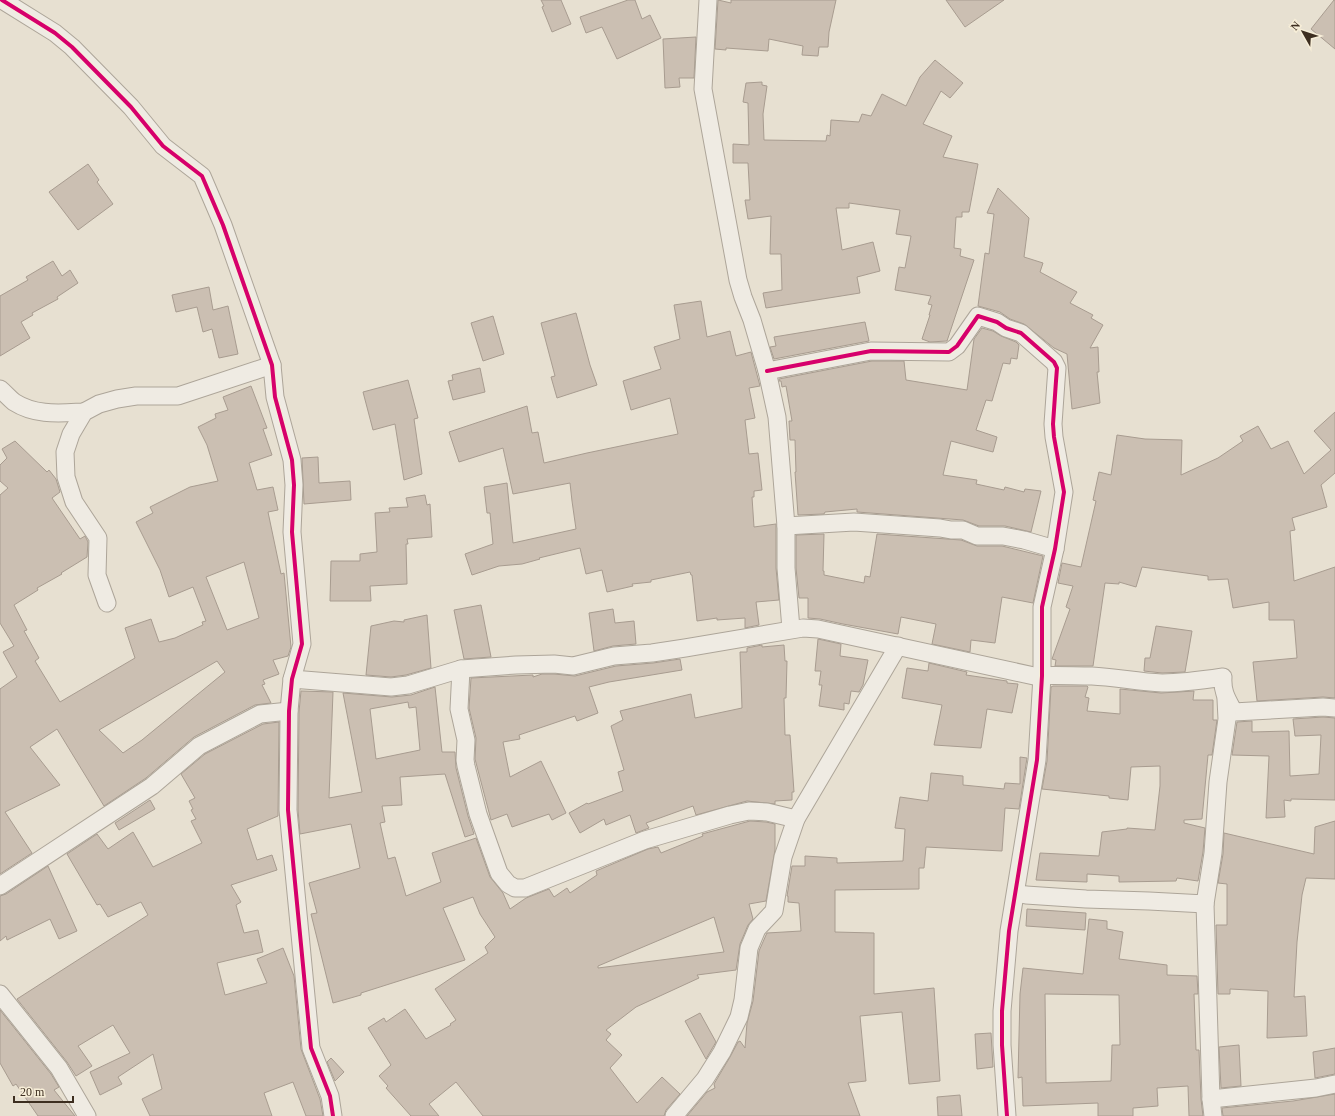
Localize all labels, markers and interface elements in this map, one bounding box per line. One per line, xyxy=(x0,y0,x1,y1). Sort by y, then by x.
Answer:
north arrow xyxy=(1283,12,1323,52)
text: N xyxy=(1288,19,1302,33)
scale bar xyxy=(14,1078,73,1104)
text: 20 m xyxy=(20,1085,45,1099)

